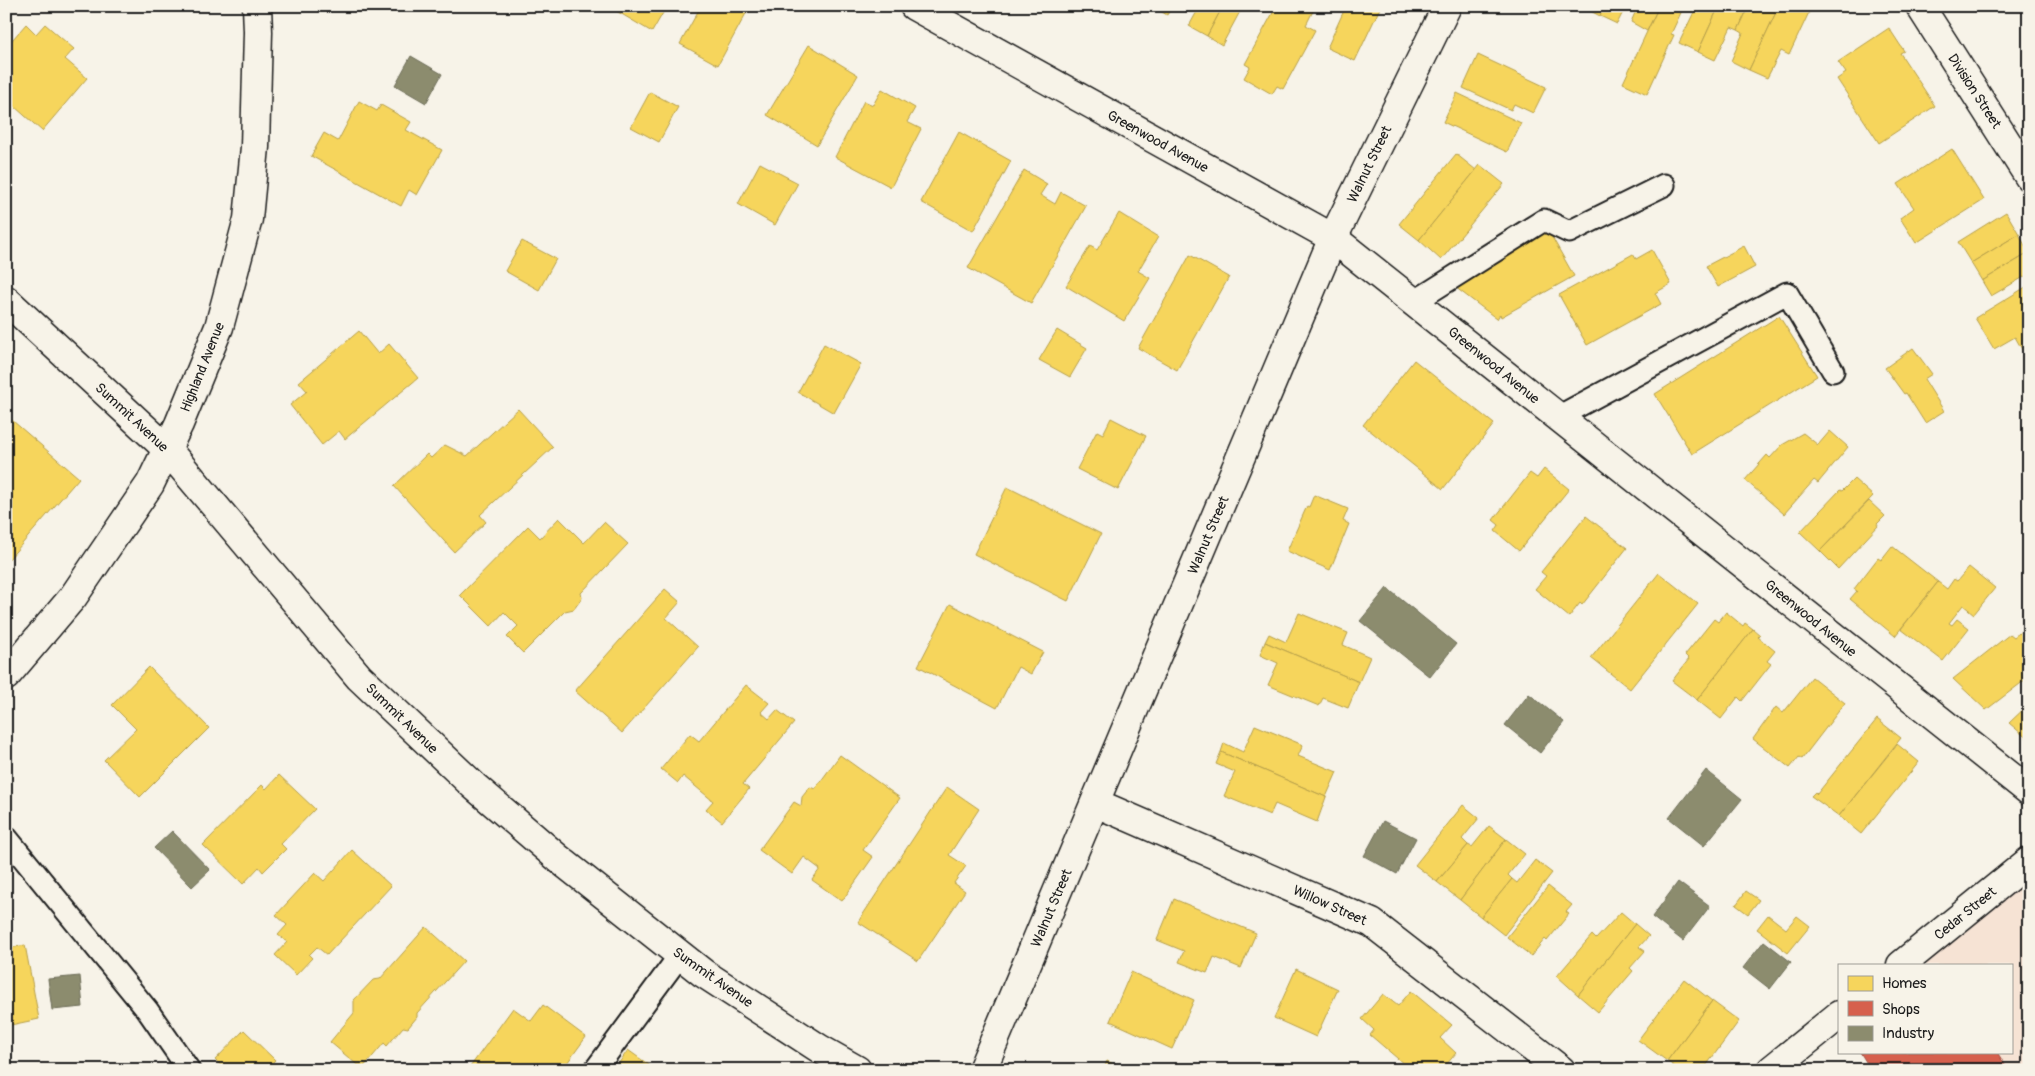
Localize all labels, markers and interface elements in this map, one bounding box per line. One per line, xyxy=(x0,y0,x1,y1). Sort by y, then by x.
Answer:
street label: Division Street xyxy=(1944,51,2005,132)
street label: Greenwood Avenue xyxy=(1104,107,1211,176)
street label: Walnut Street xyxy=(1344,123,1396,205)
street label: Highland Avenue xyxy=(177,320,228,415)
street label: Greenwood Avenue xyxy=(1444,323,1543,408)
street label: Summit Avenue xyxy=(92,379,172,456)
street label: Walnut Street xyxy=(1184,493,1233,577)
street label: Greenwood Avenue xyxy=(1761,576,1860,661)
street label: Summit Avenue xyxy=(362,680,441,757)
street label: Walnut Street xyxy=(1027,866,1076,950)
street label: Willow Street xyxy=(1290,882,1370,929)
street label: Cedar Street xyxy=(1931,883,2000,944)
street label: Summit Avenue xyxy=(669,944,756,1011)
legend xyxy=(1838,964,2012,1054)
text: Homes xyxy=(1882,974,1927,993)
text: Shops xyxy=(1882,1000,1920,1019)
text: Industry xyxy=(1882,1024,1935,1043)

